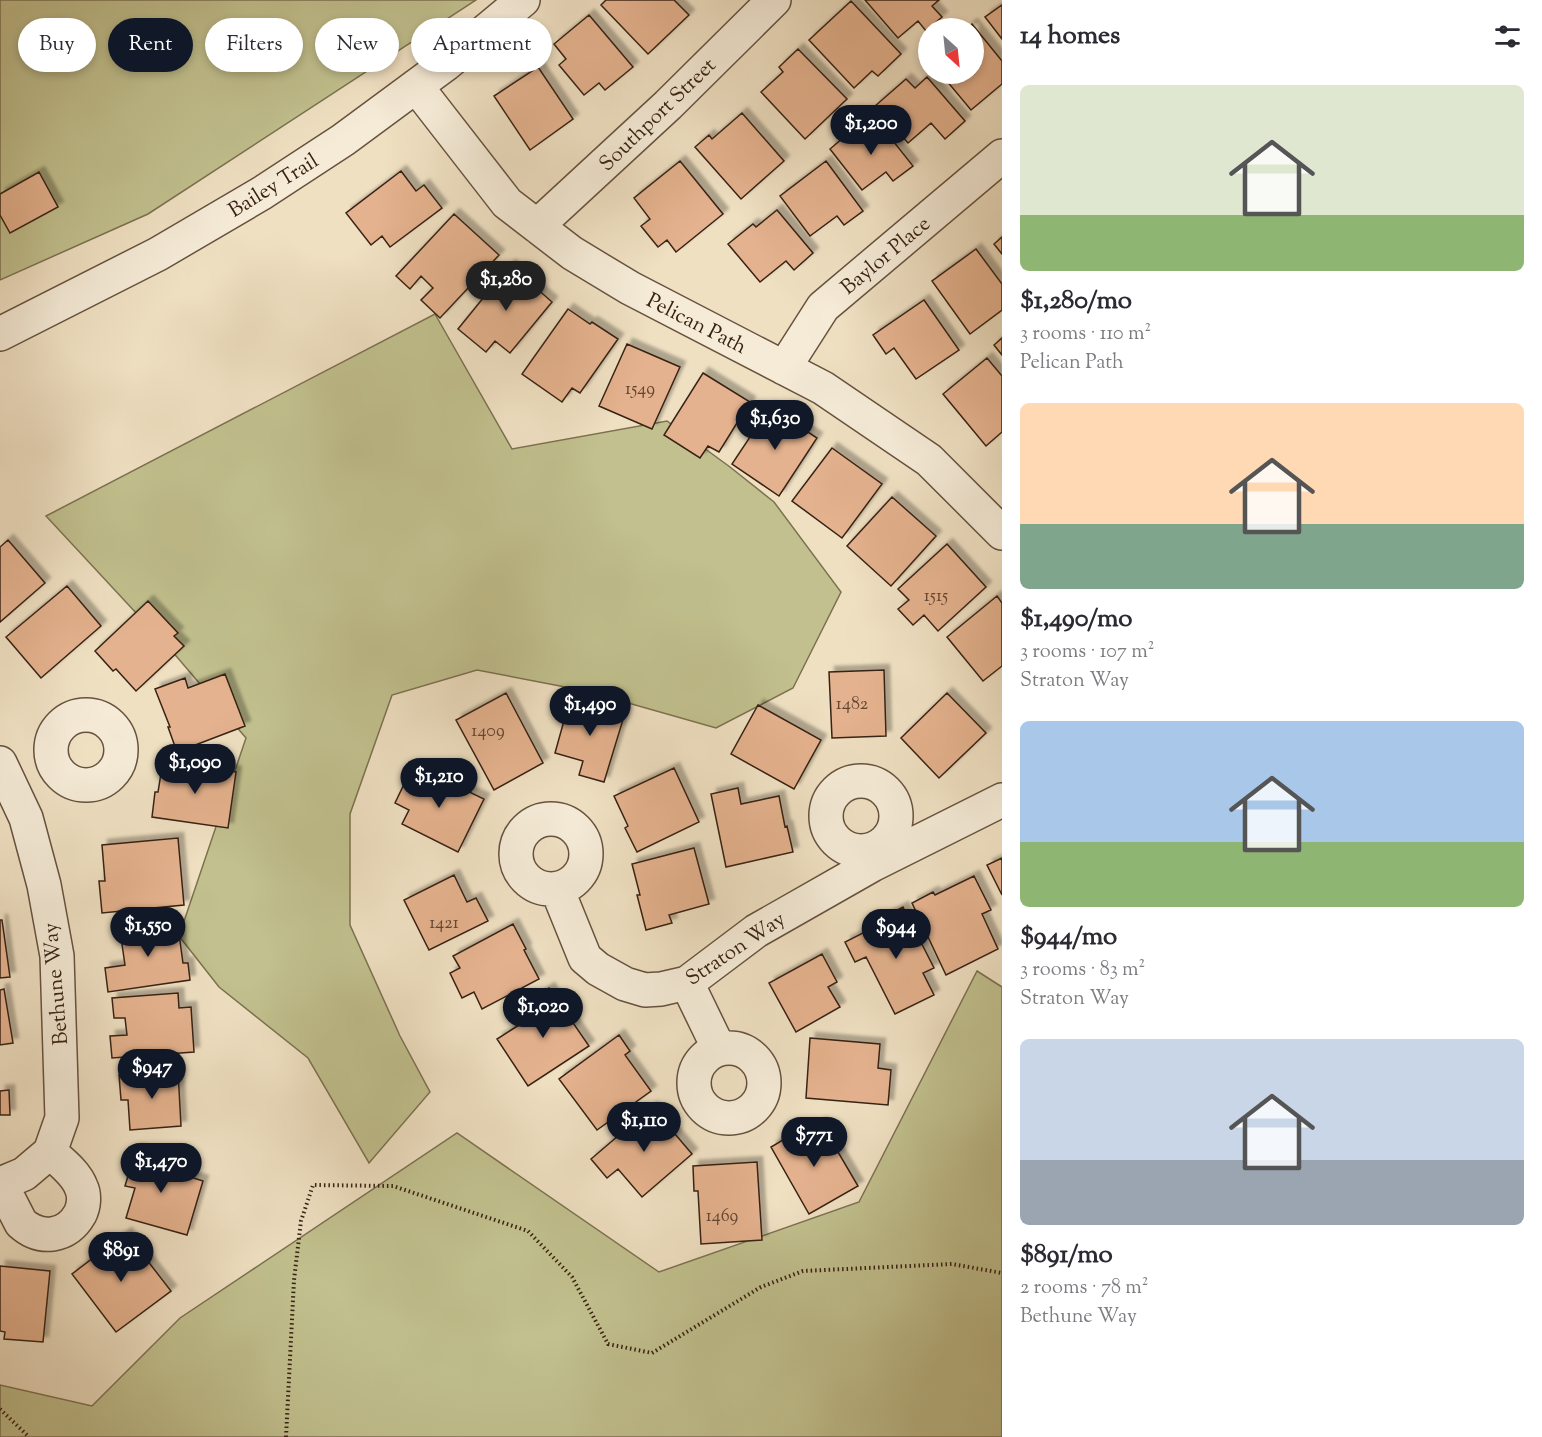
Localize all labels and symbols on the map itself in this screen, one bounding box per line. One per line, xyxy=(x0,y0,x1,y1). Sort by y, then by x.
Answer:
north arrow xyxy=(918,18,984,84)
street label: Southport Street xyxy=(593,52,724,179)
pin: $1,200 xyxy=(822,105,920,156)
street label: Bailey Trail xyxy=(223,147,325,226)
street label: Baylor Place xyxy=(835,210,938,303)
pin: $1,280 xyxy=(457,261,555,312)
street label: Pelican Path xyxy=(641,287,751,363)
house number: 1549 xyxy=(625,377,655,403)
pin: $1,630 xyxy=(726,400,824,451)
house number: 1515 xyxy=(924,584,948,610)
pin: $1,490 xyxy=(541,686,639,737)
house number: 1482 xyxy=(836,692,869,718)
house number: 1409 xyxy=(471,719,505,745)
pin: $1,090 xyxy=(146,744,244,795)
pin: $1,210 xyxy=(390,758,488,809)
street label: Straton Way xyxy=(680,905,792,994)
pin: $1,550 xyxy=(99,907,197,958)
pin: $944 xyxy=(860,909,932,960)
house number: 1421 xyxy=(429,911,459,937)
street label: Bethune Way xyxy=(37,921,77,1046)
pin: $1,020 xyxy=(494,988,592,1039)
pin: $947 xyxy=(116,1049,188,1100)
pin: $1,110 xyxy=(595,1102,693,1153)
pin: $771 xyxy=(778,1117,850,1168)
pin: $1,470 xyxy=(112,1143,210,1194)
house number: 1469 xyxy=(706,1204,739,1230)
pin: $891 xyxy=(85,1232,157,1283)

